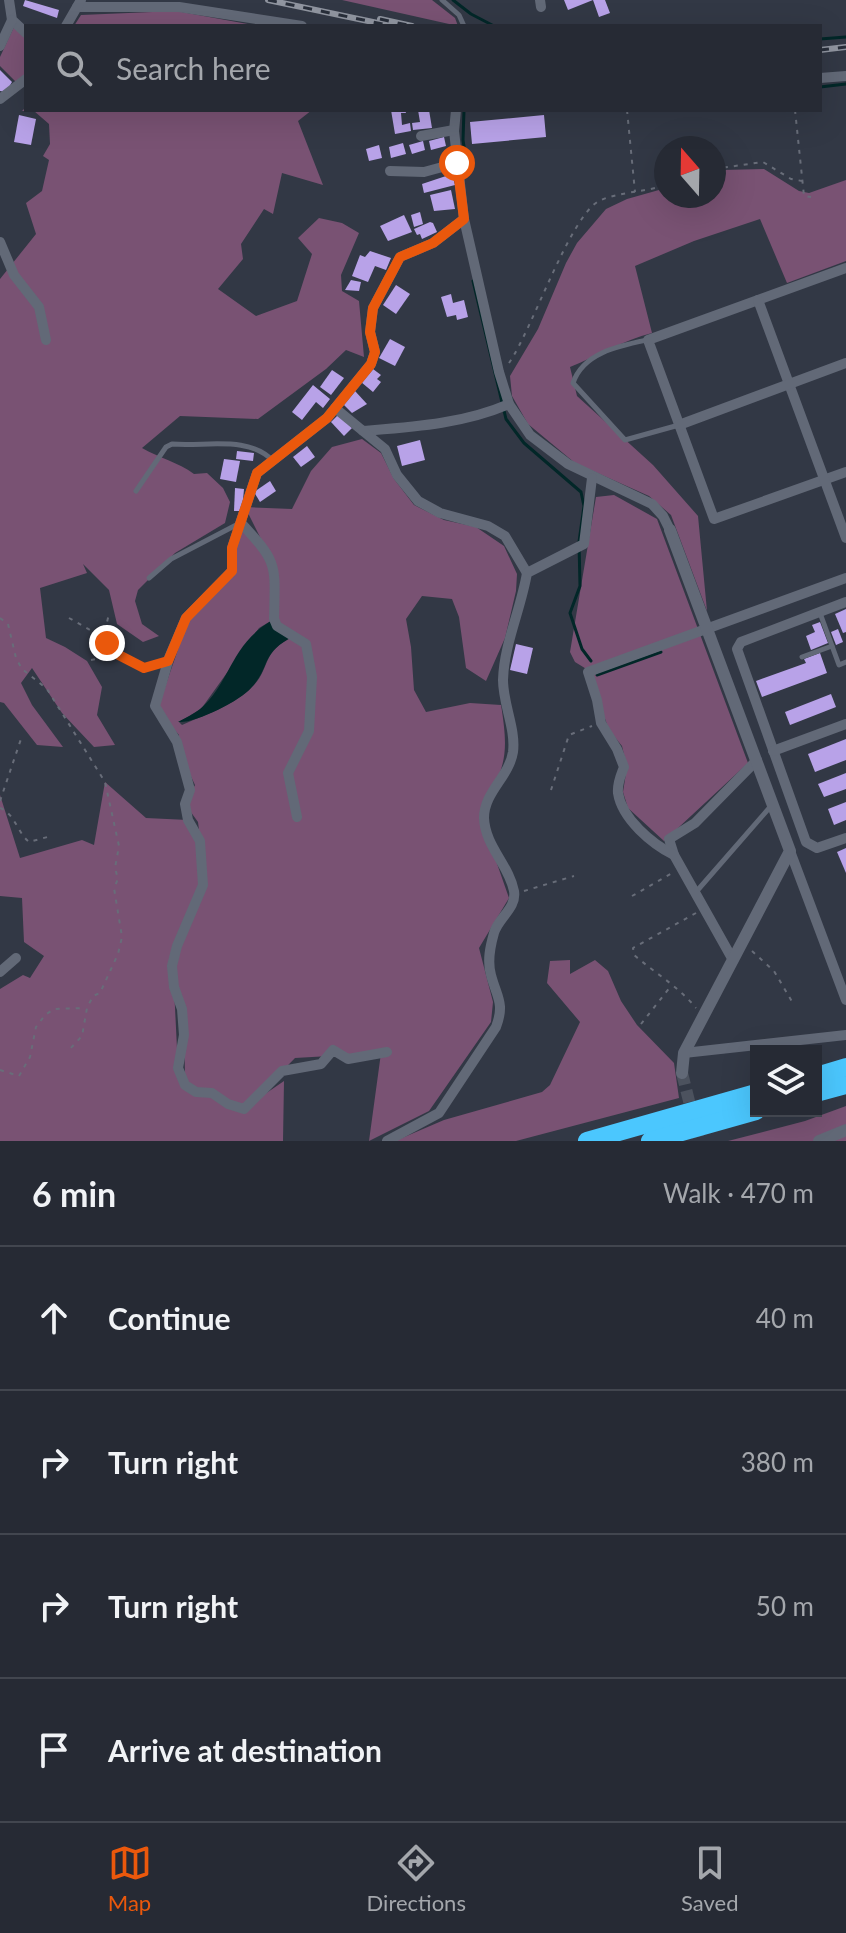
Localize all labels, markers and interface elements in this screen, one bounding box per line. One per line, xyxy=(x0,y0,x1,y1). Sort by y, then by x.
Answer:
search box xyxy=(24,24,822,112)
icon: search xyxy=(52,46,96,90)
text: Search here xyxy=(116,50,271,86)
north arrow xyxy=(654,136,726,208)
route start xyxy=(439,145,475,181)
route end xyxy=(89,625,125,661)
map controls xyxy=(750,1045,822,1117)
button: layers xyxy=(750,1045,822,1117)
text: 6 min xyxy=(32,1173,116,1214)
text: Walk · 470 m xyxy=(663,1177,814,1209)
icon: ahead xyxy=(32,1296,76,1340)
text: Continue xyxy=(108,1300,231,1336)
text: 40 m xyxy=(756,1302,814,1334)
icon: right xyxy=(32,1440,76,1484)
text: Turn right xyxy=(108,1444,238,1480)
text: 380 m xyxy=(741,1446,814,1478)
icon: right xyxy=(32,1584,76,1628)
text: Turn right xyxy=(108,1588,238,1624)
text: 50 m xyxy=(756,1590,814,1622)
icon: arrive xyxy=(32,1728,76,1772)
text: Arrive at destination xyxy=(108,1732,382,1768)
tab: Map xyxy=(108,1841,152,1916)
tab: Directions xyxy=(367,1841,466,1916)
tab: Saved xyxy=(681,1841,738,1916)

